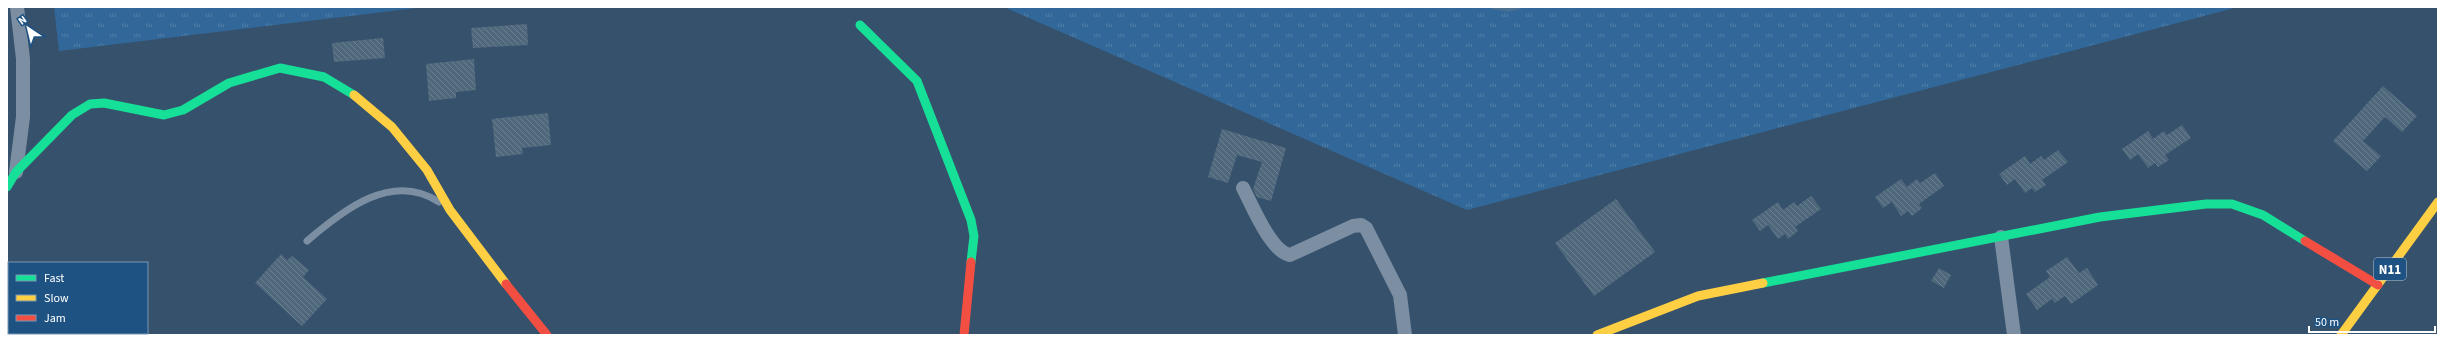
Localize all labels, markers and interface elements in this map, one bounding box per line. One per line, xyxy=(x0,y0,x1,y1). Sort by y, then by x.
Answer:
north arrow xyxy=(8,8,48,48)
text: N xyxy=(15,12,30,28)
road number: N11 xyxy=(2374,258,2406,280)
legend xyxy=(8,262,148,334)
text: Fast xyxy=(44,270,64,287)
text: Slow xyxy=(44,290,69,307)
scale bar xyxy=(2309,308,2435,334)
text: Jam xyxy=(44,310,66,327)
text: 50 m xyxy=(2315,314,2339,331)

